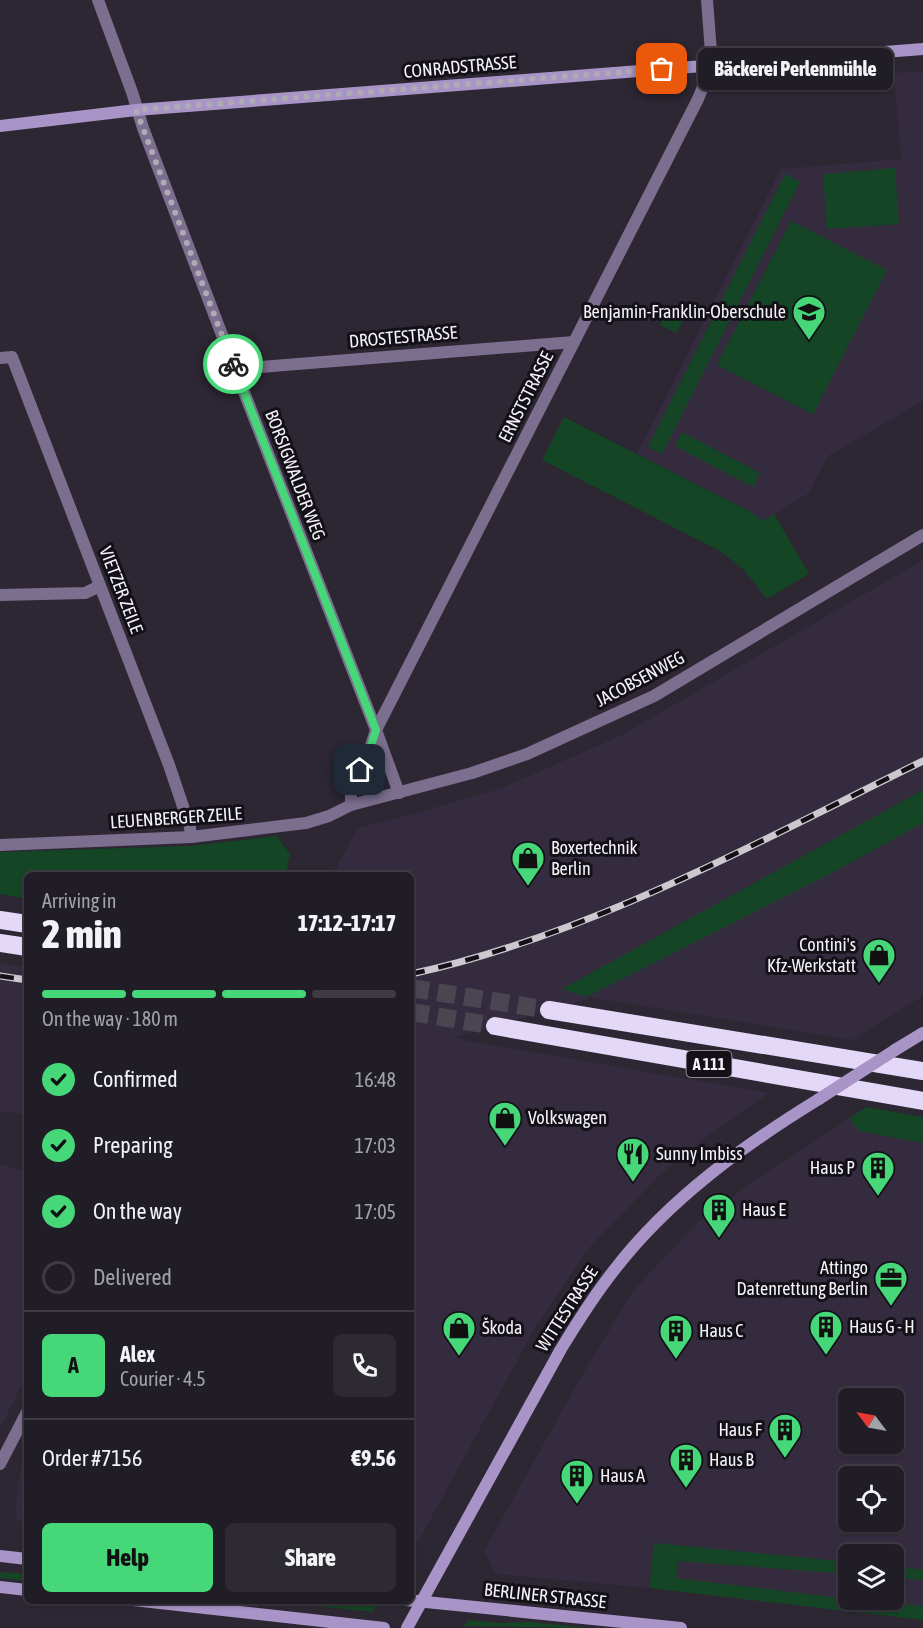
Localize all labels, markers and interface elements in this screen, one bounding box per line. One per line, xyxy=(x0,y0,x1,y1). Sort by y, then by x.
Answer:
pin xyxy=(636,43,687,94)
callout: Bäckerei Perlenmühle xyxy=(698,48,893,90)
street label: CONRADSTRASSE xyxy=(403,51,517,82)
icon: bag xyxy=(645,52,678,85)
text: Bäckerei Perlenmühle xyxy=(714,57,877,80)
school or university icon: Benjamin-Franklin-Oberschule xyxy=(791,294,827,341)
place label: Benjamin-Franklin-Oberschule xyxy=(583,301,786,322)
street label: DROSTESTRASSE xyxy=(348,321,458,352)
courier xyxy=(203,334,263,394)
icon: bike xyxy=(217,348,250,381)
street label: ERNSTSTRASSE xyxy=(494,348,557,446)
street label: BORSIGWALDER WEG xyxy=(261,407,330,543)
street label: VIETZER ZEILE xyxy=(95,543,148,636)
street label: JACOBSENWEG xyxy=(592,646,688,711)
pin xyxy=(334,744,385,795)
icon: home xyxy=(343,753,376,786)
street label: LEUENBERGER ZEILE xyxy=(109,802,243,833)
place label: Boxertechnik Berlin xyxy=(551,837,638,879)
shop icon: Boxertechnik Berlin xyxy=(510,840,546,887)
text: Arriving in xyxy=(42,889,116,912)
text: 17:12–17:17 xyxy=(298,910,396,936)
text: 2 min xyxy=(42,912,122,956)
place label: Contini's Kfz-Werkstatt xyxy=(767,934,856,976)
shop icon: Contini's Kfz-Werkstatt xyxy=(861,937,897,984)
text: On the way · 180 m xyxy=(42,1007,178,1030)
road number: A 111 xyxy=(686,1051,732,1077)
icon: check xyxy=(42,1063,75,1096)
text: Confirmed xyxy=(93,1066,178,1092)
text: 16:48 xyxy=(355,1068,396,1091)
shop icon: Volkswagen xyxy=(487,1100,523,1147)
place label: Volkswagen xyxy=(528,1107,607,1128)
icon: check xyxy=(42,1129,75,1162)
text: Preparing xyxy=(93,1132,173,1158)
text: 17:03 xyxy=(354,1134,396,1157)
restaurant icon: Sunny Imbiss xyxy=(615,1136,651,1183)
place label: Sunny Imbiss xyxy=(656,1143,743,1164)
building icon: Haus P xyxy=(860,1150,896,1197)
place label: Haus P xyxy=(810,1157,855,1178)
building icon: Haus E xyxy=(701,1192,737,1239)
icon: check xyxy=(42,1195,75,1228)
text: On the way xyxy=(93,1198,182,1224)
place label: Haus E xyxy=(742,1199,786,1220)
text: 17:05 xyxy=(354,1200,396,1223)
place label: Attingo Datenrettung Berlin xyxy=(737,1257,868,1299)
office icon: Attingo Datenrettung Berlin xyxy=(873,1260,909,1307)
street label: WITTESTRASSE xyxy=(531,1262,602,1355)
text: Delivered xyxy=(93,1264,172,1290)
building icon: Haus G - H xyxy=(808,1309,844,1356)
shop icon: Škoda xyxy=(441,1310,477,1357)
building icon: Haus C xyxy=(658,1313,694,1360)
place label: Haus G - H xyxy=(849,1316,915,1337)
place label: Škoda xyxy=(482,1317,522,1338)
place label: Haus C xyxy=(699,1320,743,1341)
button: phone xyxy=(333,1334,396,1397)
text: Alex xyxy=(120,1341,155,1367)
text: A xyxy=(68,1352,79,1378)
text: Courier · 4.5 xyxy=(120,1367,206,1390)
north arrow xyxy=(838,1388,904,1454)
map controls xyxy=(838,1388,904,1610)
building icon: Haus F xyxy=(767,1412,803,1459)
place label: Haus F xyxy=(718,1419,763,1440)
building icon: Haus B xyxy=(668,1442,704,1489)
text: Order #7156 xyxy=(42,1445,142,1471)
text: €9.56 xyxy=(351,1445,396,1471)
place label: Haus B xyxy=(709,1449,754,1470)
building icon: Haus A xyxy=(559,1458,595,1505)
place label: Haus A xyxy=(600,1465,645,1486)
button: locate xyxy=(838,1466,904,1532)
button: Help xyxy=(42,1523,213,1592)
button: Share xyxy=(225,1523,396,1592)
button: layers xyxy=(838,1544,904,1610)
street label: BERLINER STRASSE xyxy=(483,1579,607,1612)

